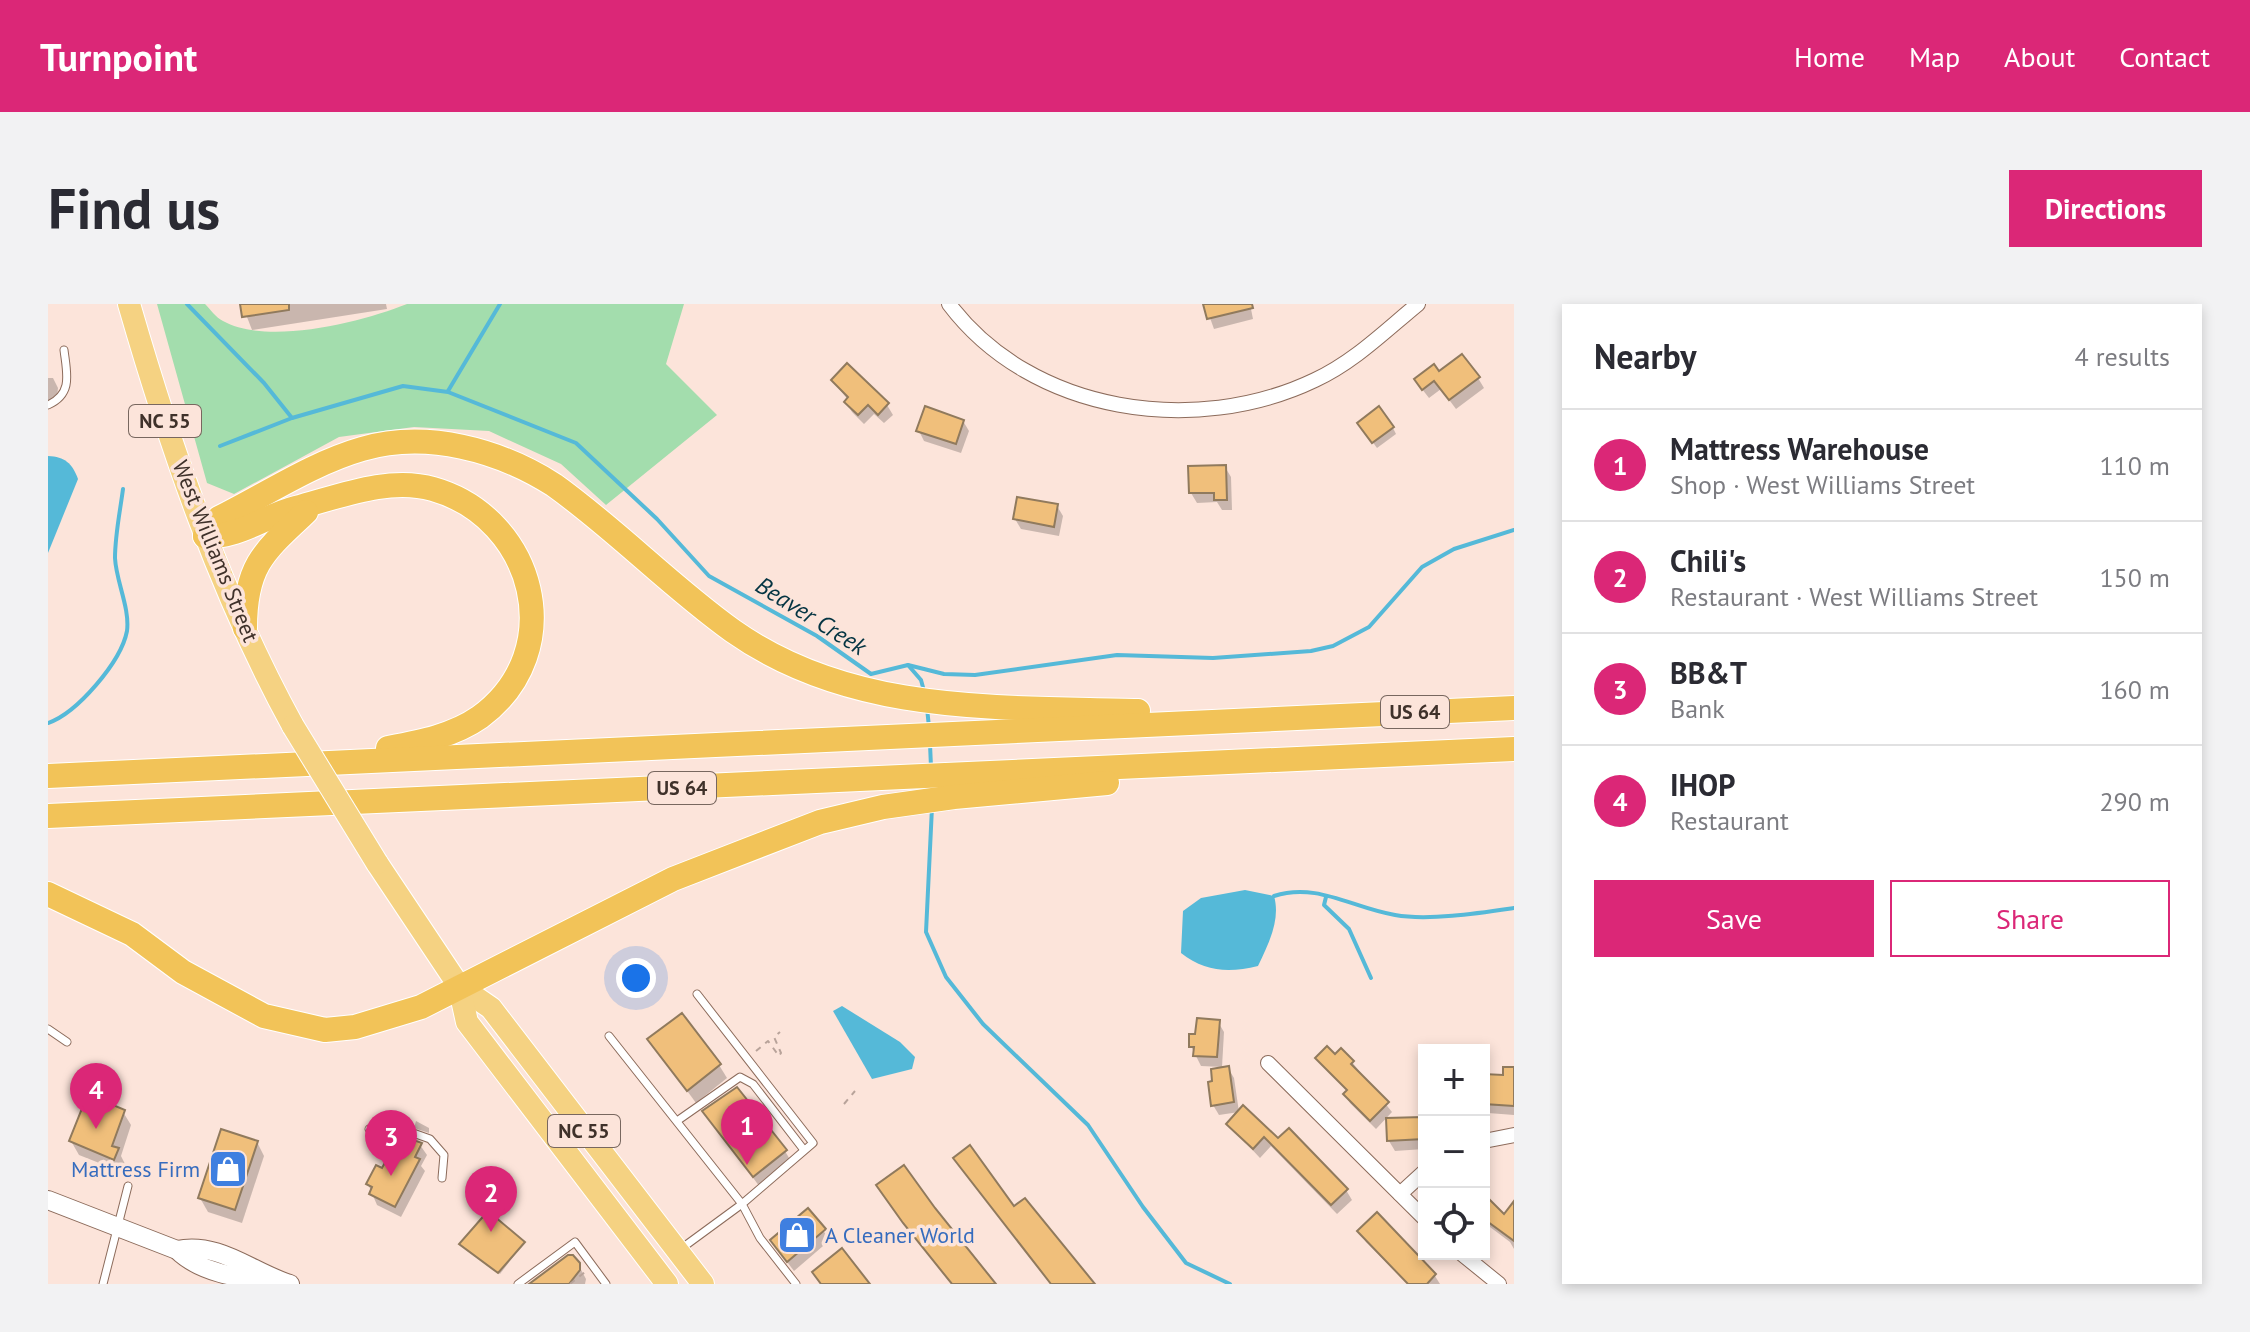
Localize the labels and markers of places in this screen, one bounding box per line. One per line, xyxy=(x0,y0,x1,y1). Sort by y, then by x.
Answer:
pin: 4 xyxy=(70,1063,122,1129)
pin: 1 xyxy=(721,1099,773,1165)
pin: 3 xyxy=(365,1110,417,1176)
shop icon: Mattress Firm xyxy=(207,1148,249,1190)
place label: Mattress Firm xyxy=(71,1155,200,1183)
pin: 2 xyxy=(465,1166,517,1232)
shop icon: A Cleaner World xyxy=(776,1214,818,1256)
place label: A Cleaner World xyxy=(825,1221,975,1249)

